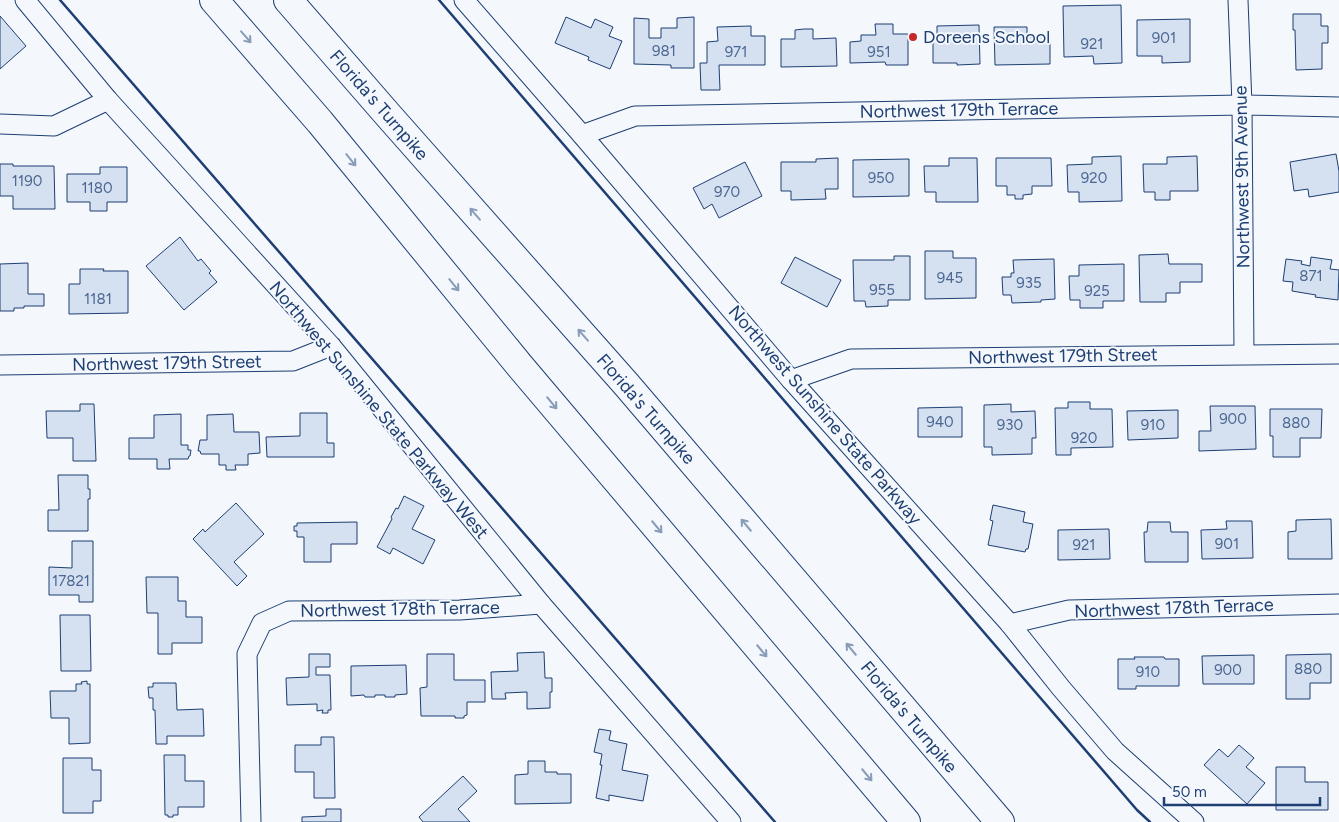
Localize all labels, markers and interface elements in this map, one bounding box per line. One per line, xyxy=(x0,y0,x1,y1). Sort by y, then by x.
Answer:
place label: Doreens School xyxy=(923,26,1050,48)
house number: 901 xyxy=(1152,29,1176,47)
one-way arrow xyxy=(240,30,251,43)
marker: Doreens School xyxy=(907,31,919,43)
house number: 921 xyxy=(1080,35,1104,53)
house number: 981 xyxy=(652,42,676,60)
house number: 971 xyxy=(725,43,747,61)
house number: 951 xyxy=(867,43,891,61)
street label: Florida's Turnpike xyxy=(325,45,433,165)
street label: Northwest 9th Avenue xyxy=(1229,85,1255,269)
street label: Northwest 179th Terrace xyxy=(859,97,1059,123)
one-way arrow xyxy=(345,153,356,166)
house number: 950 xyxy=(868,169,894,187)
house number: 920 xyxy=(1081,169,1107,187)
house number: 1190 xyxy=(12,172,42,190)
house number: 1180 xyxy=(81,179,113,197)
house number: 970 xyxy=(714,183,740,201)
one-way arrow xyxy=(469,207,481,220)
house number: 871 xyxy=(1299,267,1323,285)
house number: 945 xyxy=(937,269,963,287)
house number: 935 xyxy=(1016,274,1042,292)
street label: Northwest Sunshine State Parkway West xyxy=(265,277,493,543)
one-way arrow xyxy=(448,279,460,292)
house number: 955 xyxy=(869,281,895,299)
house number: 925 xyxy=(1084,282,1110,300)
house number: 1181 xyxy=(84,290,112,308)
street label: Northwest Sunshine State Parkway xyxy=(724,301,927,530)
one-way arrow xyxy=(577,329,589,342)
street label: Northwest 179th Street xyxy=(968,343,1158,369)
street label: Florida's Turnpike xyxy=(592,349,700,469)
street label: Northwest 179th Street xyxy=(72,350,262,376)
one-way arrow xyxy=(546,396,557,409)
house number: 900 xyxy=(1219,410,1247,428)
house number: 940 xyxy=(926,413,954,431)
house number: 880 xyxy=(1282,414,1310,432)
house number: 930 xyxy=(997,416,1023,434)
house number: 910 xyxy=(1141,416,1165,434)
house number: 920 xyxy=(1071,429,1097,447)
one-way arrow xyxy=(740,519,751,532)
one-way arrow xyxy=(651,520,662,533)
house number: 901 xyxy=(1215,535,1239,553)
house number: 921 xyxy=(1072,536,1096,554)
house number: 17821 xyxy=(52,572,90,590)
street label: Northwest 178th Terrace xyxy=(1074,594,1274,622)
street label: Northwest 178th Terrace xyxy=(300,596,500,622)
one-way arrow xyxy=(846,642,857,655)
one-way arrow xyxy=(756,644,767,657)
street label: Florida's Turnpike xyxy=(856,657,962,777)
house number: 880 xyxy=(1294,660,1322,678)
house number: 900 xyxy=(1214,661,1242,679)
house number: 910 xyxy=(1136,663,1160,681)
one-way arrow xyxy=(861,768,872,781)
scale bar xyxy=(1164,774,1320,806)
text: 50 m xyxy=(1172,783,1207,801)

